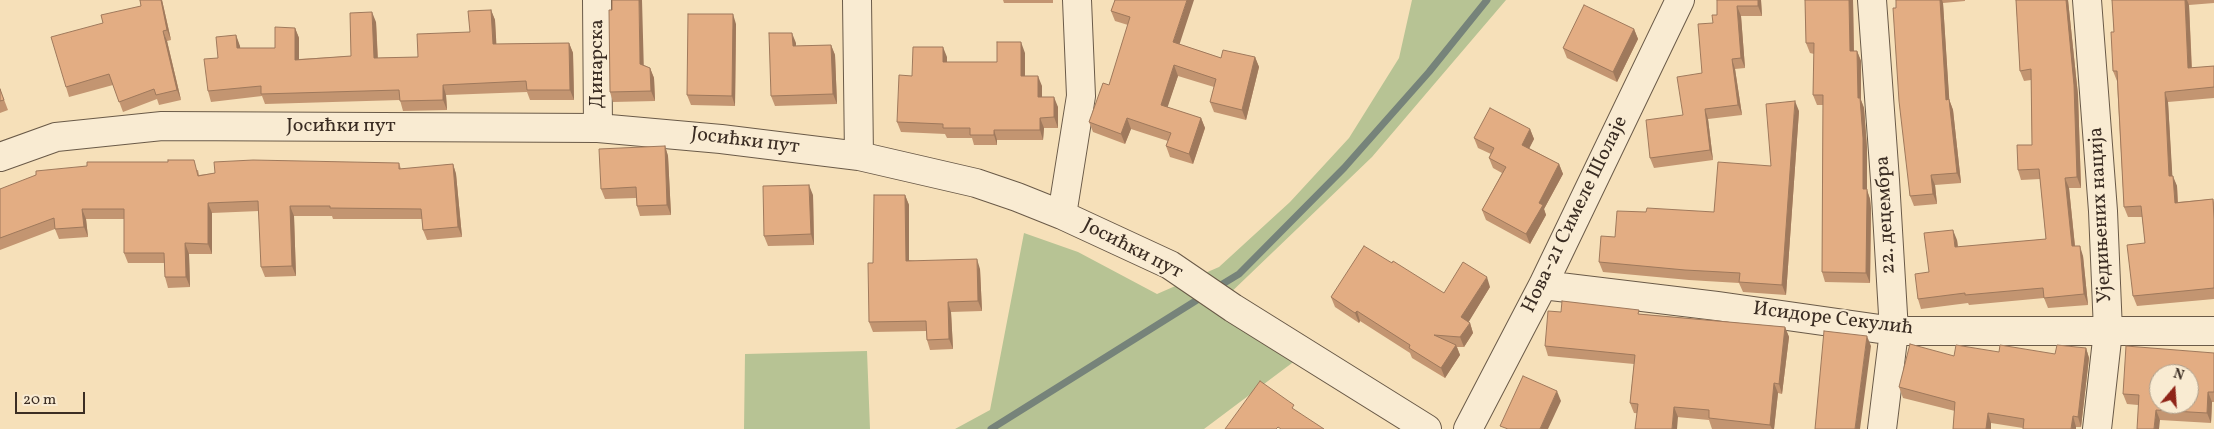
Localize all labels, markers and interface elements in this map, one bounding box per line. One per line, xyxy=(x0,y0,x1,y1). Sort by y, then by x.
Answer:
street label: Динарска xyxy=(586,19,610,109)
street label: Нова-21 Симеле Шолаје xyxy=(1518,113,1634,317)
street label: Јосићки пут xyxy=(286,115,396,139)
street label: Јосићки пут xyxy=(689,123,801,161)
street label: Уједињених нација xyxy=(2085,126,2119,304)
street label: 22. децембра xyxy=(1872,155,1902,275)
street label: Јосићки пут xyxy=(1078,214,1186,286)
street label: Исидоре Секулић xyxy=(1751,298,1915,342)
north arrow xyxy=(2149,364,2199,414)
text: N xyxy=(2171,365,2186,386)
scale bar xyxy=(18,382,88,414)
text: 20 m xyxy=(23,390,56,411)

